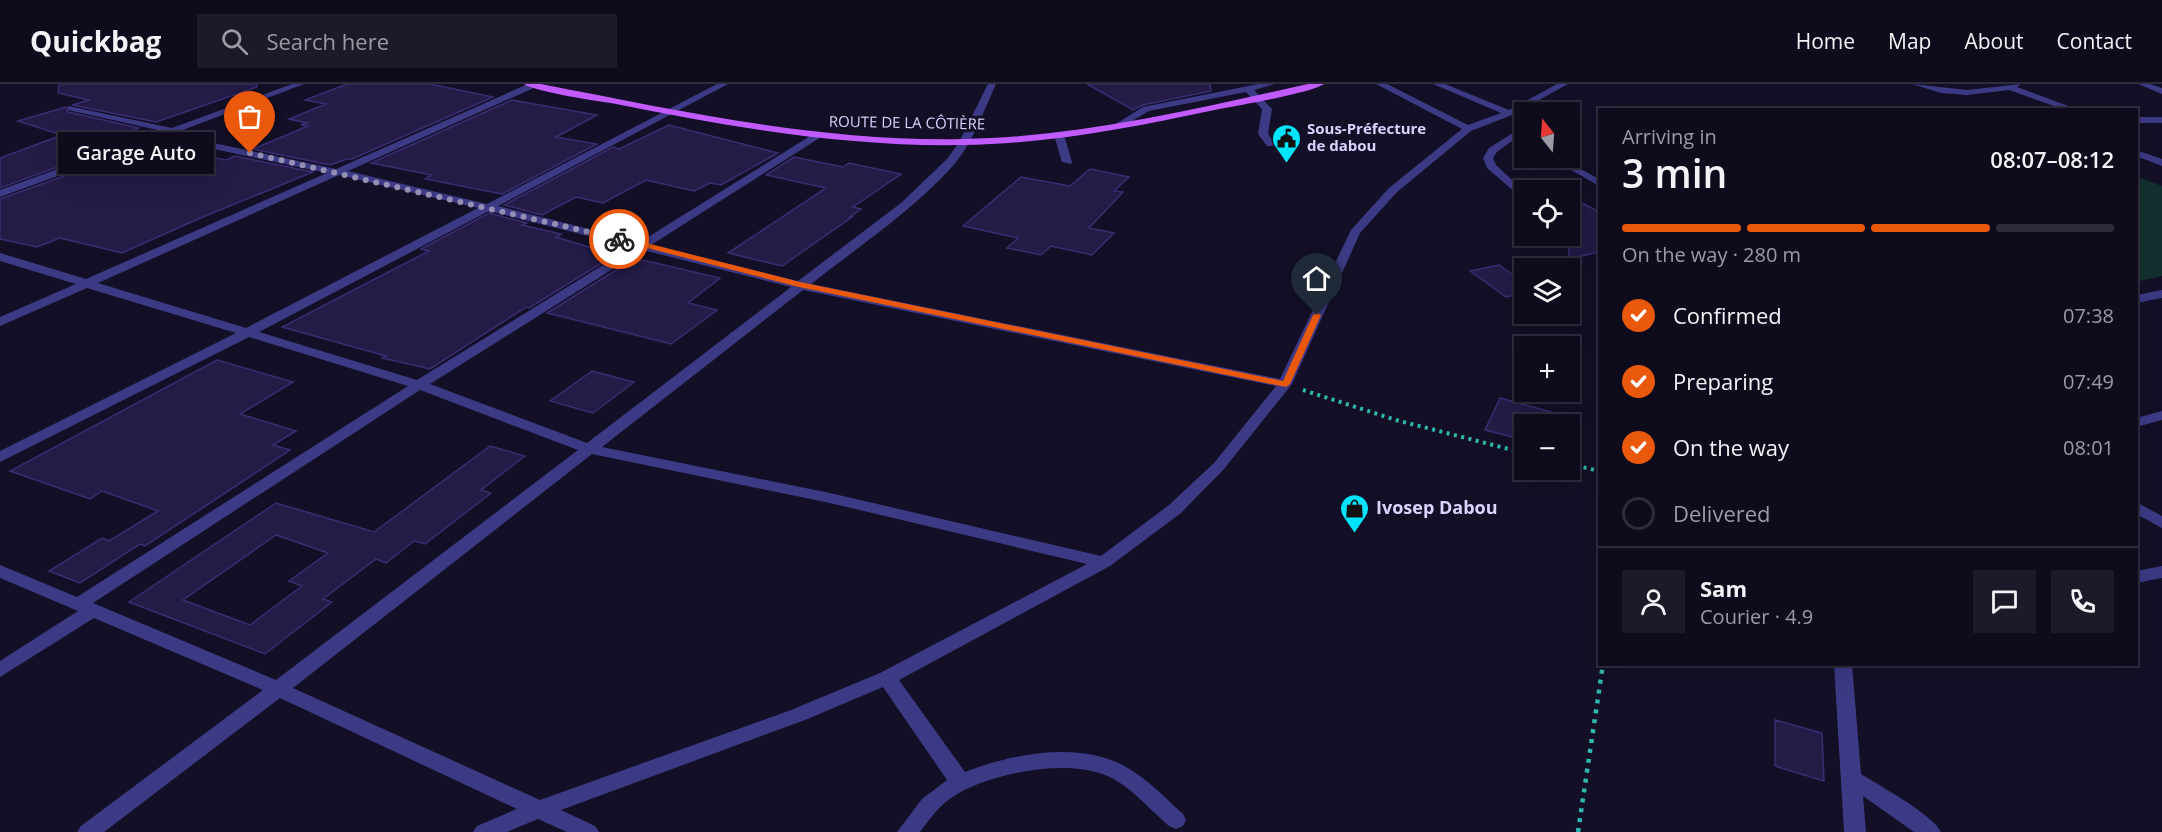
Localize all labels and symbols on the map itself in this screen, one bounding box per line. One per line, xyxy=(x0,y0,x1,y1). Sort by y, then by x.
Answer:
pin xyxy=(224,91,275,153)
north arrow xyxy=(1514,102,1580,168)
street label: ROUTE DE LA CÔTIÈRE xyxy=(829,111,985,133)
place label: Sous-Préfecture de dabou xyxy=(1307,118,1426,155)
public building icon: Sous-Préfecture de dabou xyxy=(1270,122,1302,164)
callout: Garage Auto xyxy=(58,132,214,174)
courier xyxy=(589,209,649,269)
pin xyxy=(1291,253,1342,315)
shop icon: Ivosep Dabou xyxy=(1339,492,1371,534)
place label: Ivosep Dabou xyxy=(1376,495,1498,519)

